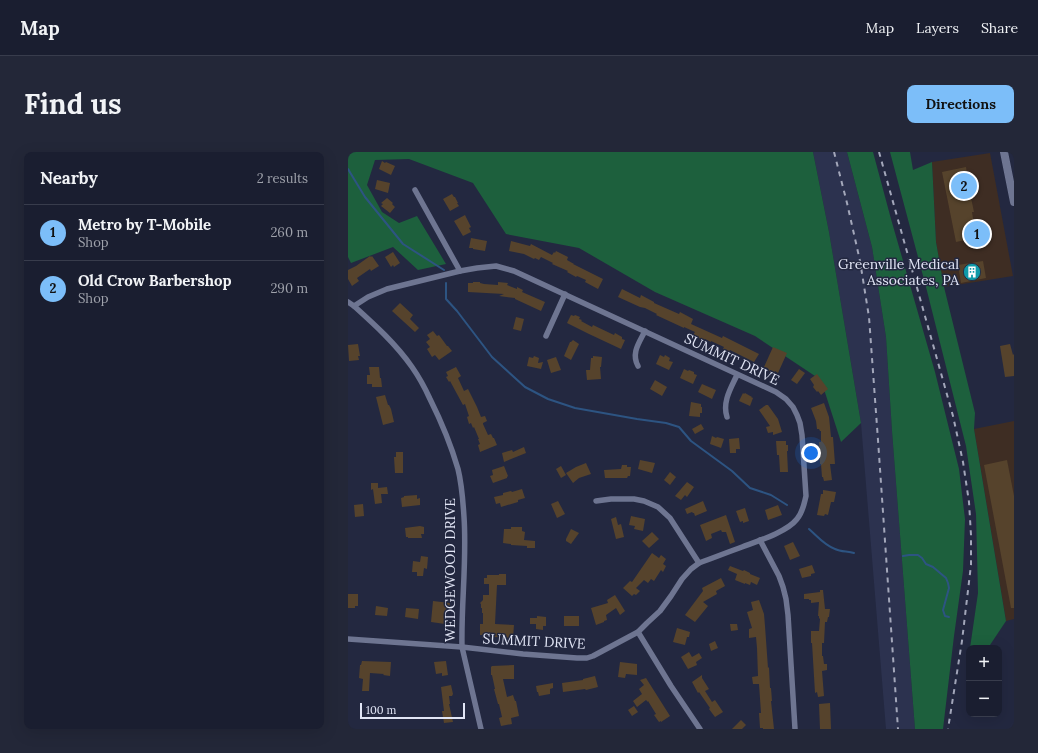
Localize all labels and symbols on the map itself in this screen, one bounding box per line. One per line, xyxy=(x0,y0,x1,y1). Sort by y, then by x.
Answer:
pin: 2 xyxy=(951,171,977,201)
pin: 1 xyxy=(964,219,990,249)
place label: Greenville Medical Associates, PA xyxy=(838,255,959,289)
building icon: Greenville Medical Associates, PA xyxy=(962,262,982,282)
street label: SUMMIT DRIVE xyxy=(681,329,783,389)
your location xyxy=(801,443,821,463)
street label: WEDGEWOOD DRIVE xyxy=(441,498,459,642)
street label: SUMMIT DRIVE xyxy=(482,629,586,653)
scale bar xyxy=(360,701,465,720)

